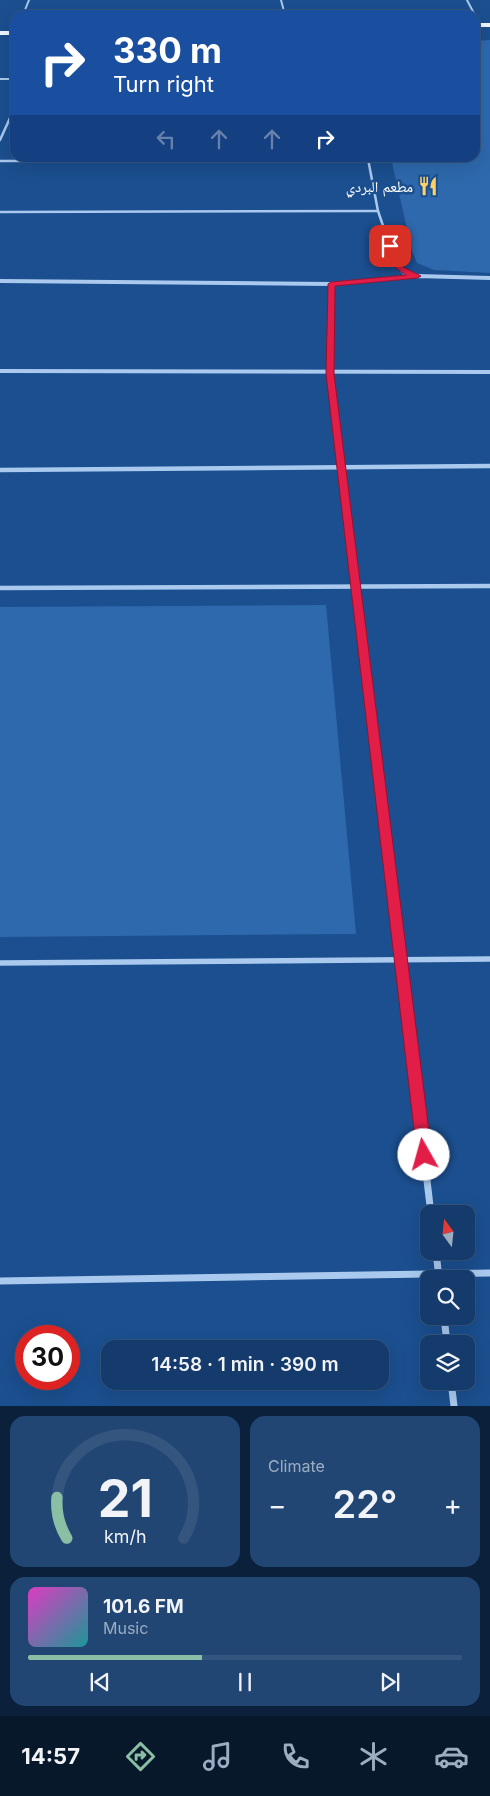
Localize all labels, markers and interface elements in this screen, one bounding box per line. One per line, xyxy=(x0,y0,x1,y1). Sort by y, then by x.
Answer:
text: 330 m xyxy=(113,29,222,71)
icon: right xyxy=(30,30,95,95)
text: Turn right xyxy=(113,71,214,97)
icon: left xyxy=(152,125,180,153)
icon: ahead xyxy=(205,125,233,153)
icon: ahead xyxy=(258,125,286,153)
icon: right xyxy=(311,125,339,153)
restaurant icon: مطعم البردي xyxy=(417,175,439,197)
place label: مطعم البردي xyxy=(346,177,413,198)
pin xyxy=(369,225,411,267)
icon: arrive xyxy=(376,232,404,260)
position arrow xyxy=(397,1128,449,1180)
north arrow xyxy=(420,1205,475,1260)
map controls xyxy=(420,1205,475,1390)
button: search xyxy=(420,1270,475,1325)
speed limit sign: 30 xyxy=(15,1325,80,1390)
button: layers xyxy=(420,1335,475,1390)
text: 14:58 · 1 min · 390 m xyxy=(151,1353,339,1376)
text: Climate xyxy=(268,1456,325,1476)
text: 21 xyxy=(97,1467,153,1530)
text: 22° xyxy=(333,1481,397,1527)
text: − xyxy=(268,1488,287,1522)
text: + xyxy=(443,1488,462,1522)
text: km/h xyxy=(104,1526,146,1547)
text: 101.6 FM xyxy=(103,1595,184,1618)
text: Music xyxy=(103,1618,148,1638)
icon: previous xyxy=(86,1668,114,1696)
icon: pause xyxy=(231,1668,259,1696)
icon: next xyxy=(376,1668,404,1696)
icon: directions xyxy=(123,1739,158,1774)
icon: music xyxy=(200,1739,235,1774)
icon: phone xyxy=(278,1739,313,1774)
icon: climate xyxy=(356,1739,391,1774)
icon: car xyxy=(434,1739,469,1774)
text: 14:57 xyxy=(21,1743,80,1769)

